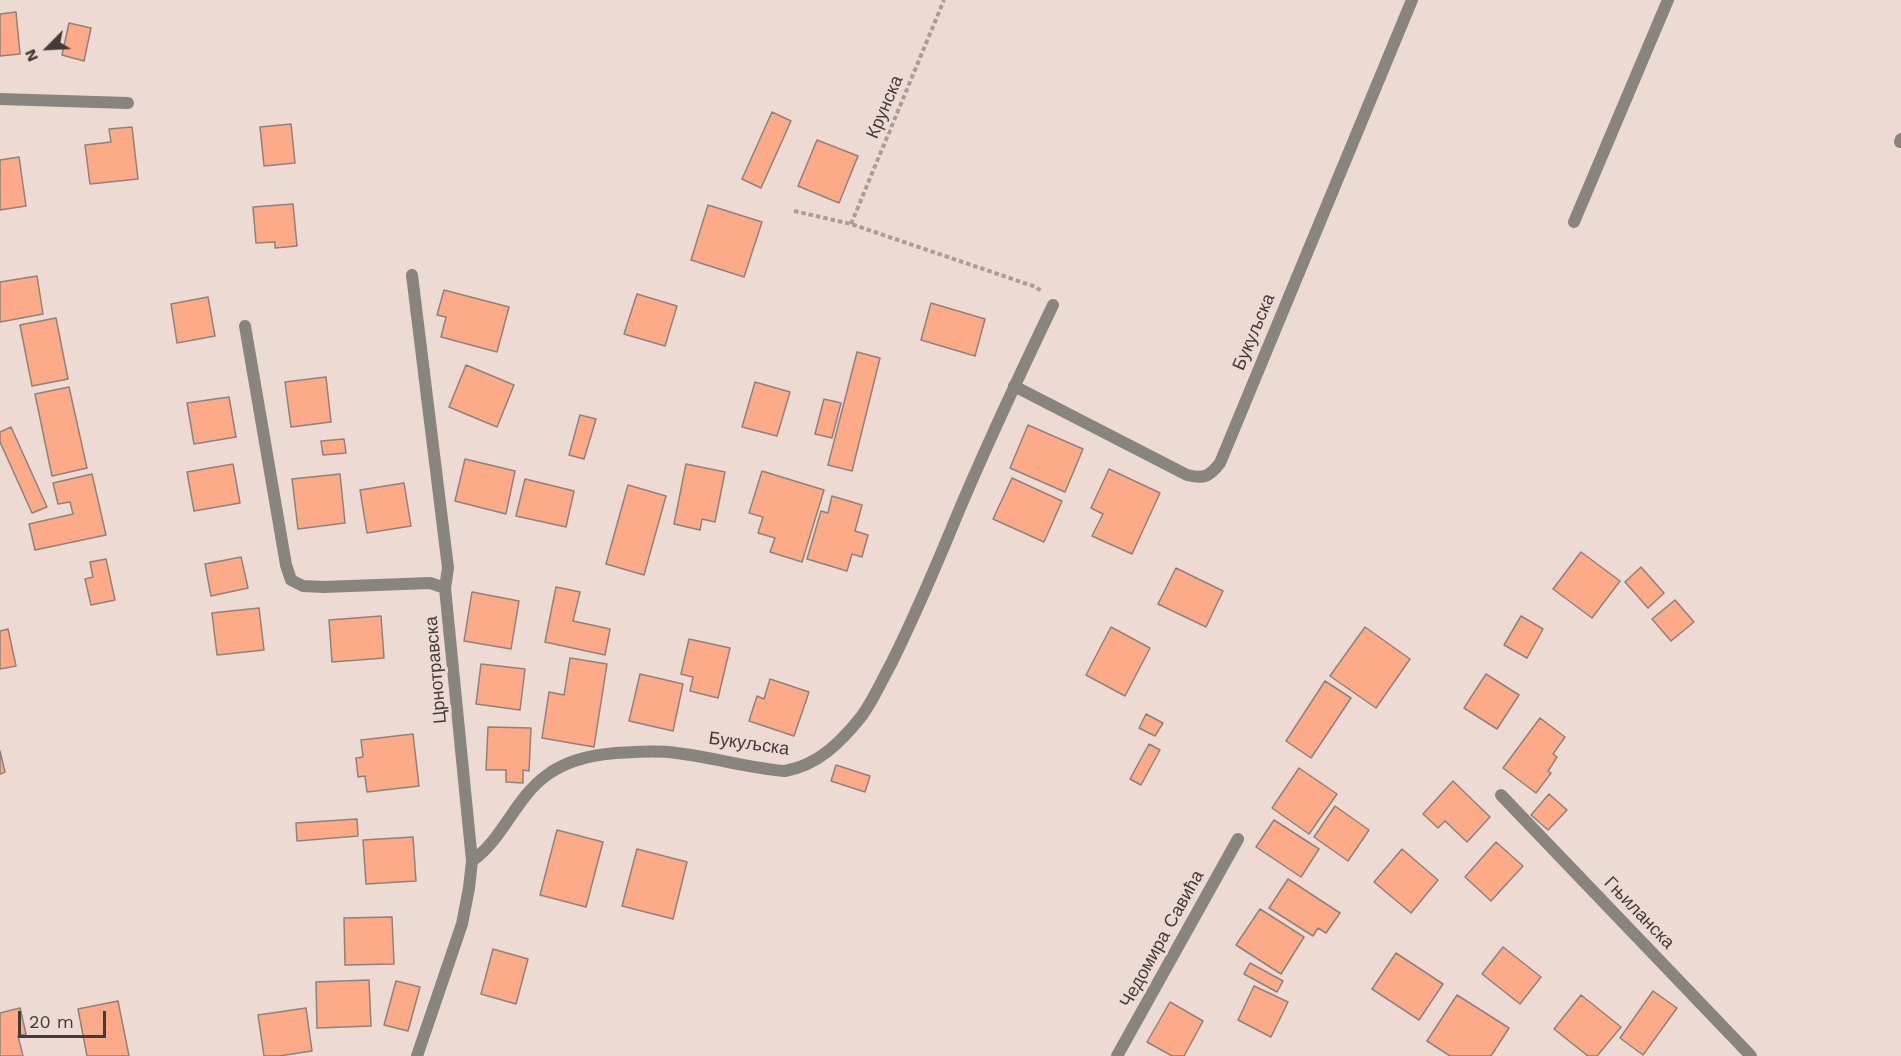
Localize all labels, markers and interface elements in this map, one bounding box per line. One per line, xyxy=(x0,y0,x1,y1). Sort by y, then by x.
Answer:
north arrow xyxy=(18,18,78,78)
text: N xyxy=(20,46,42,65)
street label: Крунска xyxy=(862,72,908,142)
street label: Букуљска xyxy=(1228,290,1280,374)
street label: Црнотравска xyxy=(421,615,451,725)
street label: Букуљска xyxy=(707,728,791,760)
street label: Чедомира Савића xyxy=(1115,867,1209,1011)
street label: Гњиланска xyxy=(1599,872,1679,954)
scale bar xyxy=(21,999,110,1037)
text: 20 m xyxy=(29,1011,74,1032)

